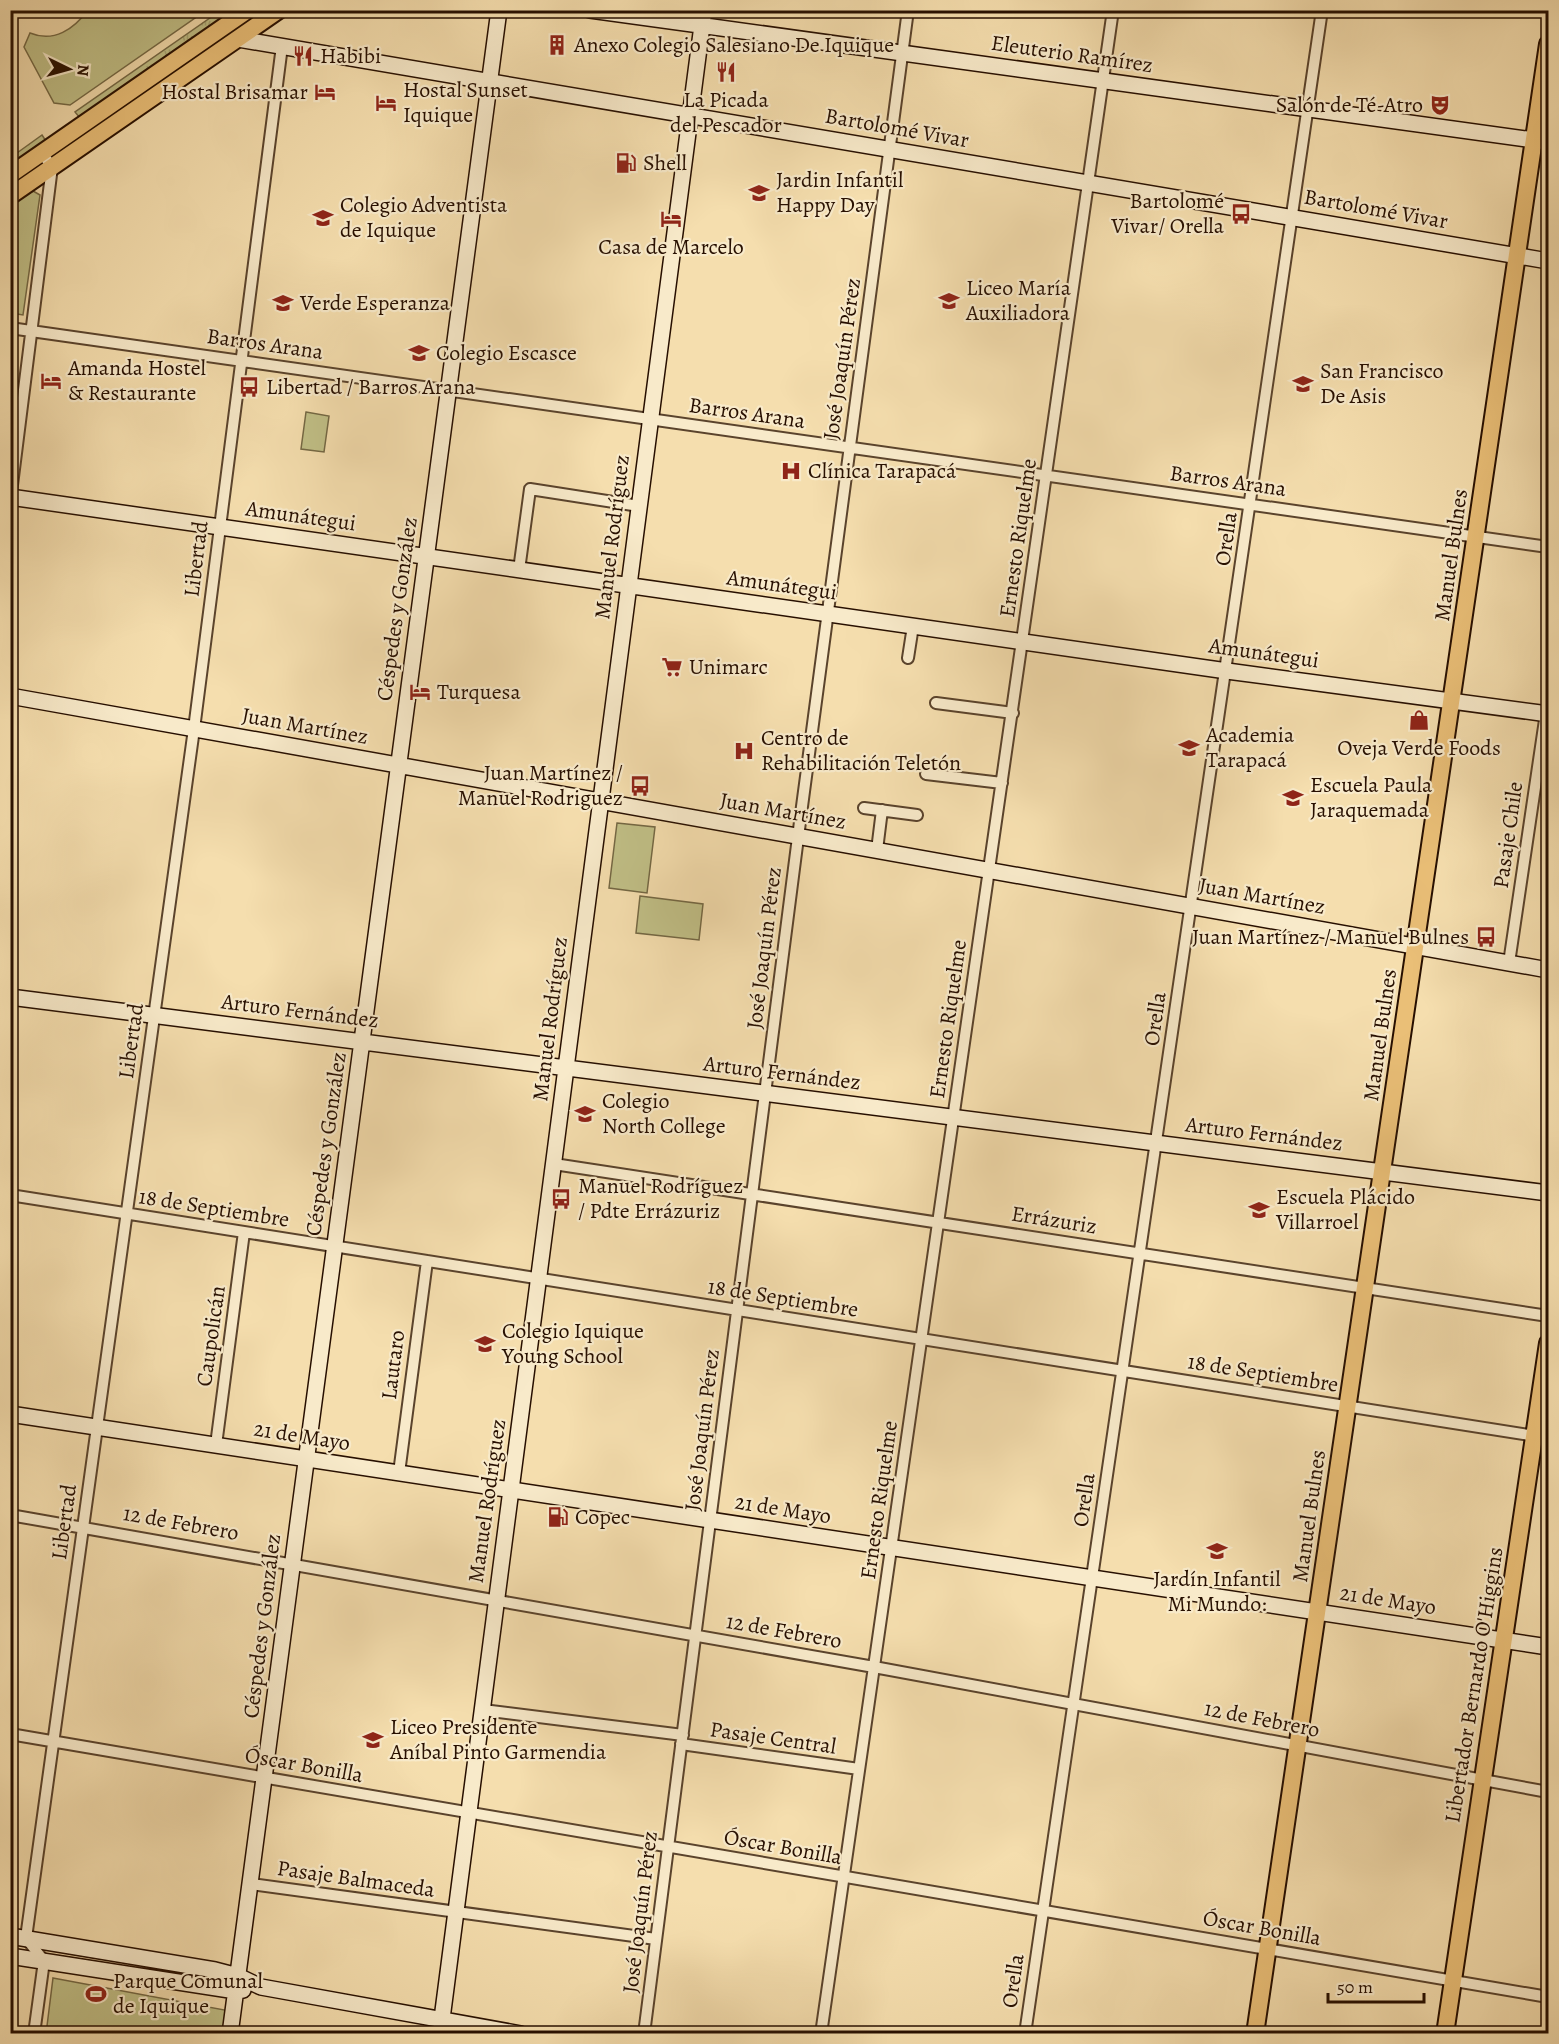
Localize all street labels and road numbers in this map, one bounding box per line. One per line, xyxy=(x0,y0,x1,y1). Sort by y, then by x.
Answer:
street label: Eleuterio Ramírez xyxy=(989,28,1155,80)
street label: Bartolomé Vivar xyxy=(823,101,971,155)
street label: Bartolomé Vivar xyxy=(1302,182,1450,236)
street label: José Joaquín Pérez xyxy=(816,276,868,442)
street label: Barros Arana xyxy=(205,321,326,367)
street label: Barros Arana xyxy=(687,390,808,436)
street label: Manuel Rodríguez xyxy=(587,453,637,621)
street label: Ernesto Riquelme xyxy=(992,457,1044,619)
street label: Barros Arana xyxy=(1168,458,1289,504)
street label: Manuel Bulnes xyxy=(1427,487,1475,623)
street label: Amunátegui xyxy=(243,493,358,539)
street label: Orella xyxy=(1207,509,1245,568)
street label: Céspedes y González xyxy=(369,515,425,703)
street label: Libertad xyxy=(176,519,216,599)
street label: Amunátegui xyxy=(724,562,839,608)
street label: Amunátegui xyxy=(1206,630,1321,676)
street label: Juan Martínez xyxy=(240,700,370,752)
street label: Pasaje Chile xyxy=(1486,780,1530,890)
street label: Juan Martínez xyxy=(718,785,848,837)
street label: José Joaquín Pérez xyxy=(739,865,789,1031)
street label: Juan Martínez xyxy=(1197,870,1327,922)
street label: Manuel Rodríguez xyxy=(525,935,575,1103)
street label: Ernesto Riquelme xyxy=(922,938,974,1100)
street label: Manuel Bulnes xyxy=(1356,967,1404,1103)
street label: Arturo Fernández xyxy=(219,986,380,1036)
street label: Orella xyxy=(1136,989,1174,1048)
street label: Libertad xyxy=(111,1001,151,1081)
street label: Arturo Fernández xyxy=(701,1048,862,1098)
street label: Céspedes y González xyxy=(298,1050,354,1238)
street label: Arturo Fernández xyxy=(1183,1109,1344,1159)
street label: 18 de Septiembre xyxy=(137,1181,291,1235)
street label: Errázuriz xyxy=(1009,1198,1099,1242)
street label: 18 de Septiembre xyxy=(706,1271,860,1325)
street label: Caupolicán xyxy=(189,1284,233,1388)
street label: Lautaro xyxy=(374,1328,412,1402)
street label: 18 de Septiembre xyxy=(1186,1346,1340,1400)
street label: José Joaquín Pérez xyxy=(677,1347,727,1513)
street label: 21 de Mayo xyxy=(252,1414,352,1458)
street label: Manuel Rodríguez xyxy=(461,1417,513,1585)
street label: Ernesto Riquelme xyxy=(853,1419,905,1581)
street label: Manuel Bulnes xyxy=(1285,1448,1333,1584)
street label: Orella xyxy=(1065,1470,1103,1529)
street label: Libertad xyxy=(44,1482,84,1562)
street label: 21 de Mayo xyxy=(733,1487,833,1531)
street label: 12 de Febrero xyxy=(121,1498,241,1548)
street label: Céspedes y González xyxy=(236,1532,288,1720)
street label: Libertador Bernardo O'Higgins xyxy=(1437,1545,1511,1825)
street label: 21 de Mayo xyxy=(1338,1578,1438,1622)
street label: 12 de Febrero xyxy=(724,1606,844,1656)
street label: 12 de Febrero xyxy=(1202,1693,1322,1745)
street label: Pasaje Central xyxy=(708,1714,838,1762)
street label: Óscar Bonilla xyxy=(243,1740,366,1790)
street label: Óscar Bonilla xyxy=(722,1822,845,1872)
street label: José Joaquín Pérez xyxy=(615,1829,665,1995)
street label: Pasaje Balmaceda xyxy=(275,1853,438,1905)
street label: Óscar Bonilla xyxy=(1201,1903,1324,1953)
street label: Orella xyxy=(994,1951,1032,2010)

